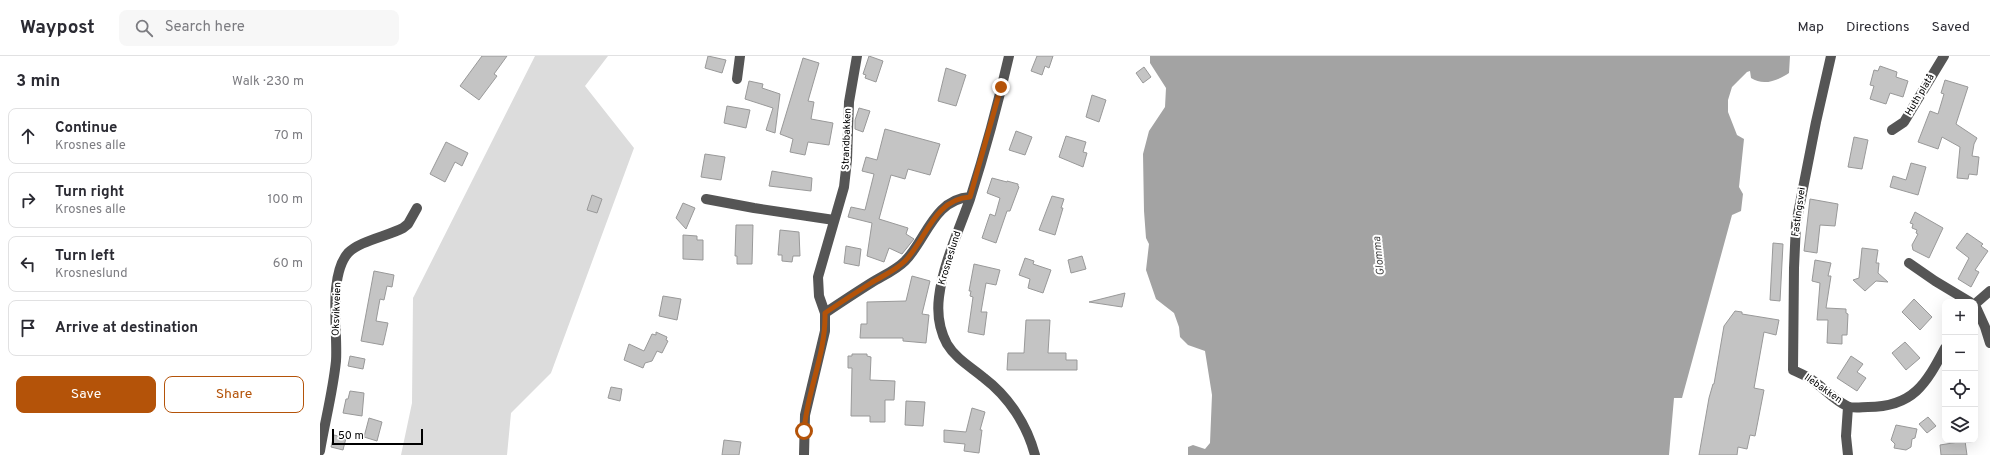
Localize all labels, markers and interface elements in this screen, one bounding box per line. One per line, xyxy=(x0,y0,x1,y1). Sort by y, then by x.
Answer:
search box xyxy=(119,10,399,46)
text: Waypost xyxy=(20,16,95,40)
icon: search xyxy=(133,17,155,39)
text: Search here xyxy=(165,18,245,37)
text: Map xyxy=(1798,19,1824,36)
text: Directions xyxy=(1846,19,1910,36)
text: Saved xyxy=(1932,19,1970,36)
text: 3 min xyxy=(16,71,60,93)
street label: Huth platå xyxy=(1902,72,1938,118)
text: Walk · 230 m xyxy=(232,74,304,90)
route end xyxy=(992,78,1010,96)
street label: Strandbakken xyxy=(839,108,855,170)
text: Continue xyxy=(55,119,117,138)
icon: ahead xyxy=(17,125,39,147)
text: 70 m xyxy=(274,128,303,144)
text: Krosnes alle xyxy=(55,138,126,154)
text: Turn right xyxy=(55,183,124,202)
street label: Fastingsvei xyxy=(1789,186,1809,238)
icon: right xyxy=(17,189,39,211)
text: 100 m xyxy=(267,192,303,208)
text: Krosnes alle xyxy=(55,202,126,218)
street label: Krosneslund xyxy=(936,229,964,287)
water label: Glomma xyxy=(1370,235,1388,276)
text: Turn left xyxy=(55,247,115,266)
icon: left xyxy=(17,253,39,275)
text: 60 m xyxy=(273,256,303,272)
text: Krosneslund xyxy=(55,266,128,282)
street label: Oksvikveien xyxy=(330,282,344,336)
map controls xyxy=(1942,299,1978,443)
button: + xyxy=(1942,299,1978,335)
icon: arrive xyxy=(17,317,39,339)
text: Arrive at destination xyxy=(55,319,198,338)
button: − xyxy=(1942,335,1978,371)
street label: Ilebakken xyxy=(1802,371,1844,407)
button: locate xyxy=(1942,371,1978,407)
button: Save xyxy=(16,376,156,413)
button: Share xyxy=(164,376,304,413)
button: layers xyxy=(1942,407,1978,443)
route start xyxy=(795,422,813,440)
scale bar xyxy=(332,427,423,446)
text: 50 m xyxy=(338,429,364,443)

